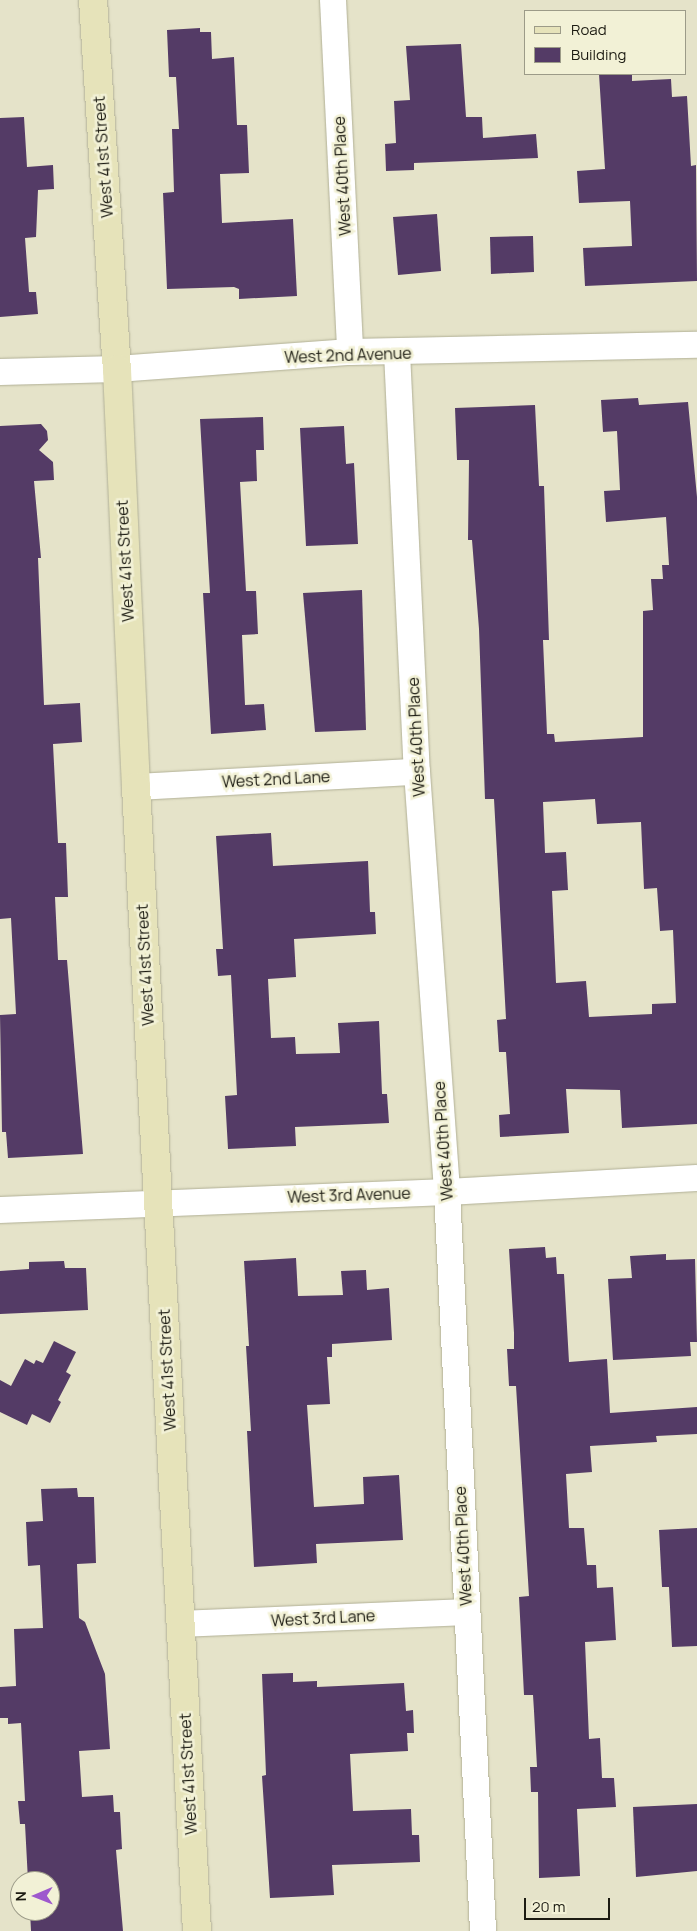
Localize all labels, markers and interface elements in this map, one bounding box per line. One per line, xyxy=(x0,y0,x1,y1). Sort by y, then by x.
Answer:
legend xyxy=(524,10,687,75)
text: Road xyxy=(571,19,607,40)
text: Building xyxy=(571,44,626,65)
street label: West 41st Street xyxy=(89,95,117,219)
street label: West 40th Place xyxy=(329,116,355,236)
street label: West 2nd Avenue xyxy=(284,343,412,367)
street label: West 41st Street xyxy=(112,500,138,622)
street label: West 40th Place xyxy=(403,677,429,797)
street label: West 2nd Lane xyxy=(221,767,331,791)
street label: West 41st Street xyxy=(132,904,158,1026)
street label: West 40th Place xyxy=(429,1081,457,1201)
street label: West 3rd Avenue xyxy=(287,1183,411,1207)
street label: West 41st Street xyxy=(154,1309,180,1431)
street label: West 40th Place xyxy=(450,1486,476,1606)
street label: West 3rd Lane xyxy=(270,1606,376,1630)
street label: West 41st Street xyxy=(175,1713,201,1835)
north arrow xyxy=(10,1871,60,1921)
scale bar xyxy=(527,1888,613,1920)
text: N xyxy=(11,1891,30,1901)
text: 20 m xyxy=(532,1896,565,1917)

